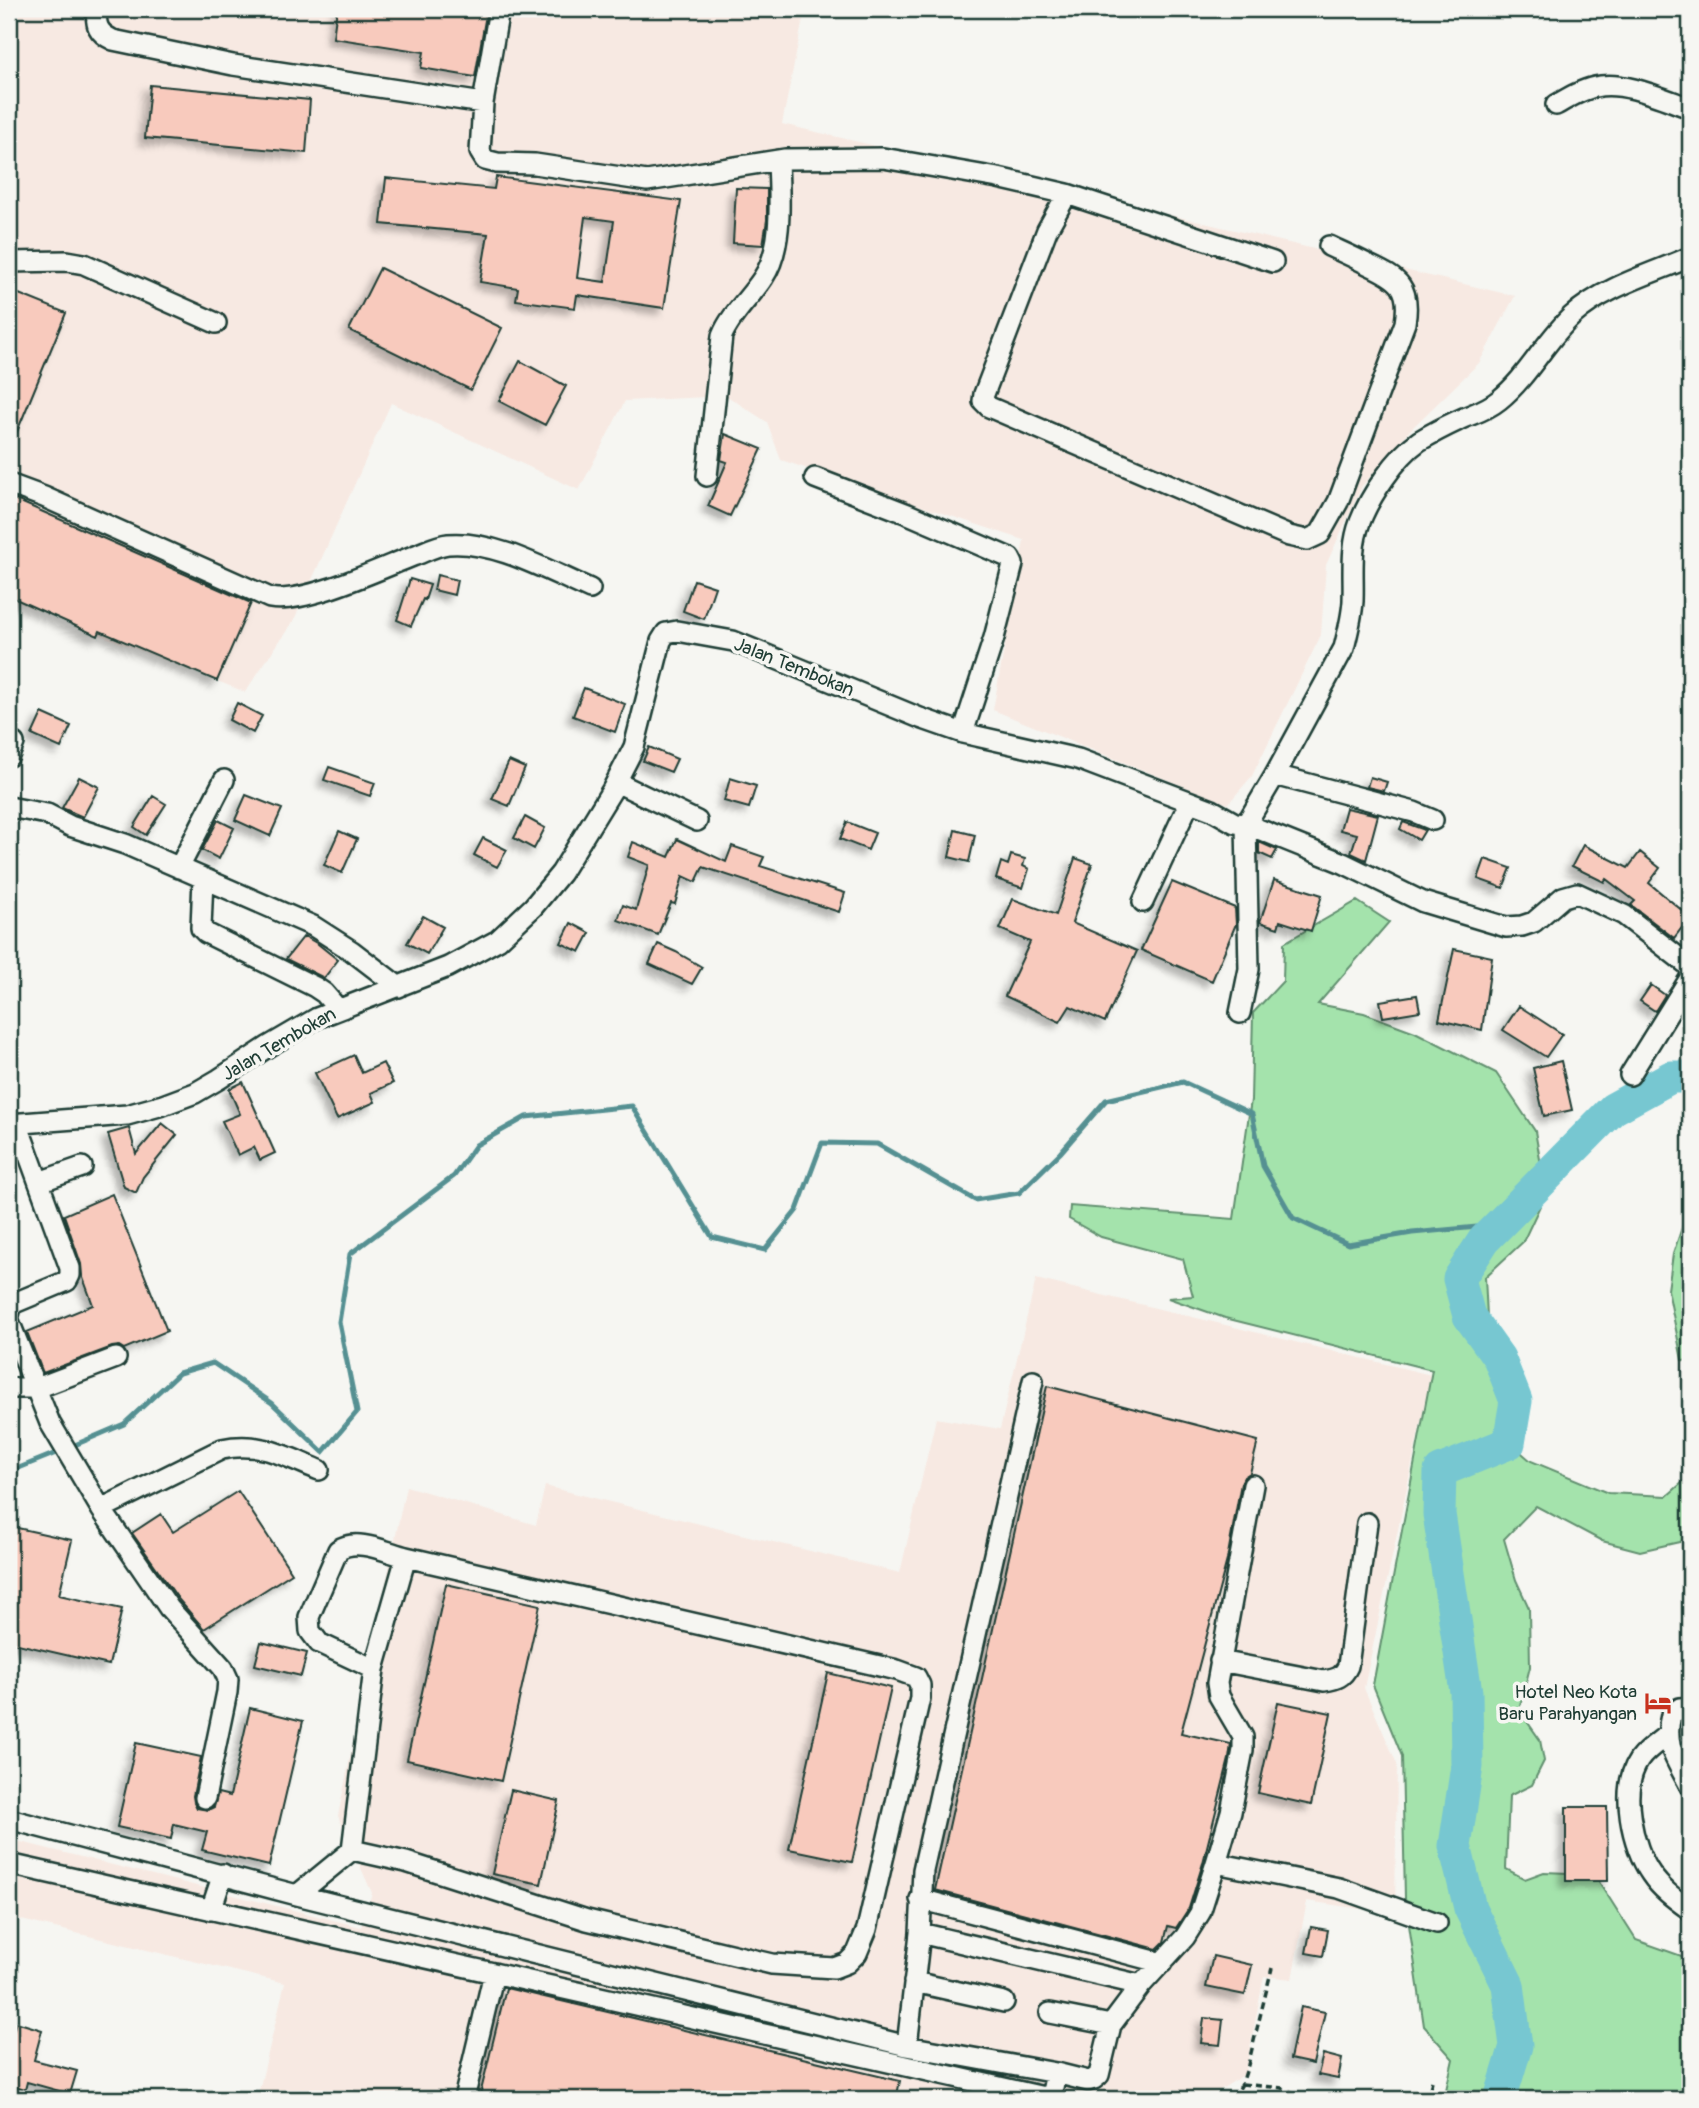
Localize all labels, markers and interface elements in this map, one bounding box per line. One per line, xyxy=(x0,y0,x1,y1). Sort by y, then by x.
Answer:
street label: Jalan Tembokan xyxy=(730,632,858,702)
street label: Jalan Tembokan xyxy=(218,1002,340,1086)
place label: Hotel Neo Kota Baru Parahyangan xyxy=(1498,1680,1637,1726)
hotel icon: Hotel Neo Kota Baru Parahyangan xyxy=(1643,1688,1673,1718)

